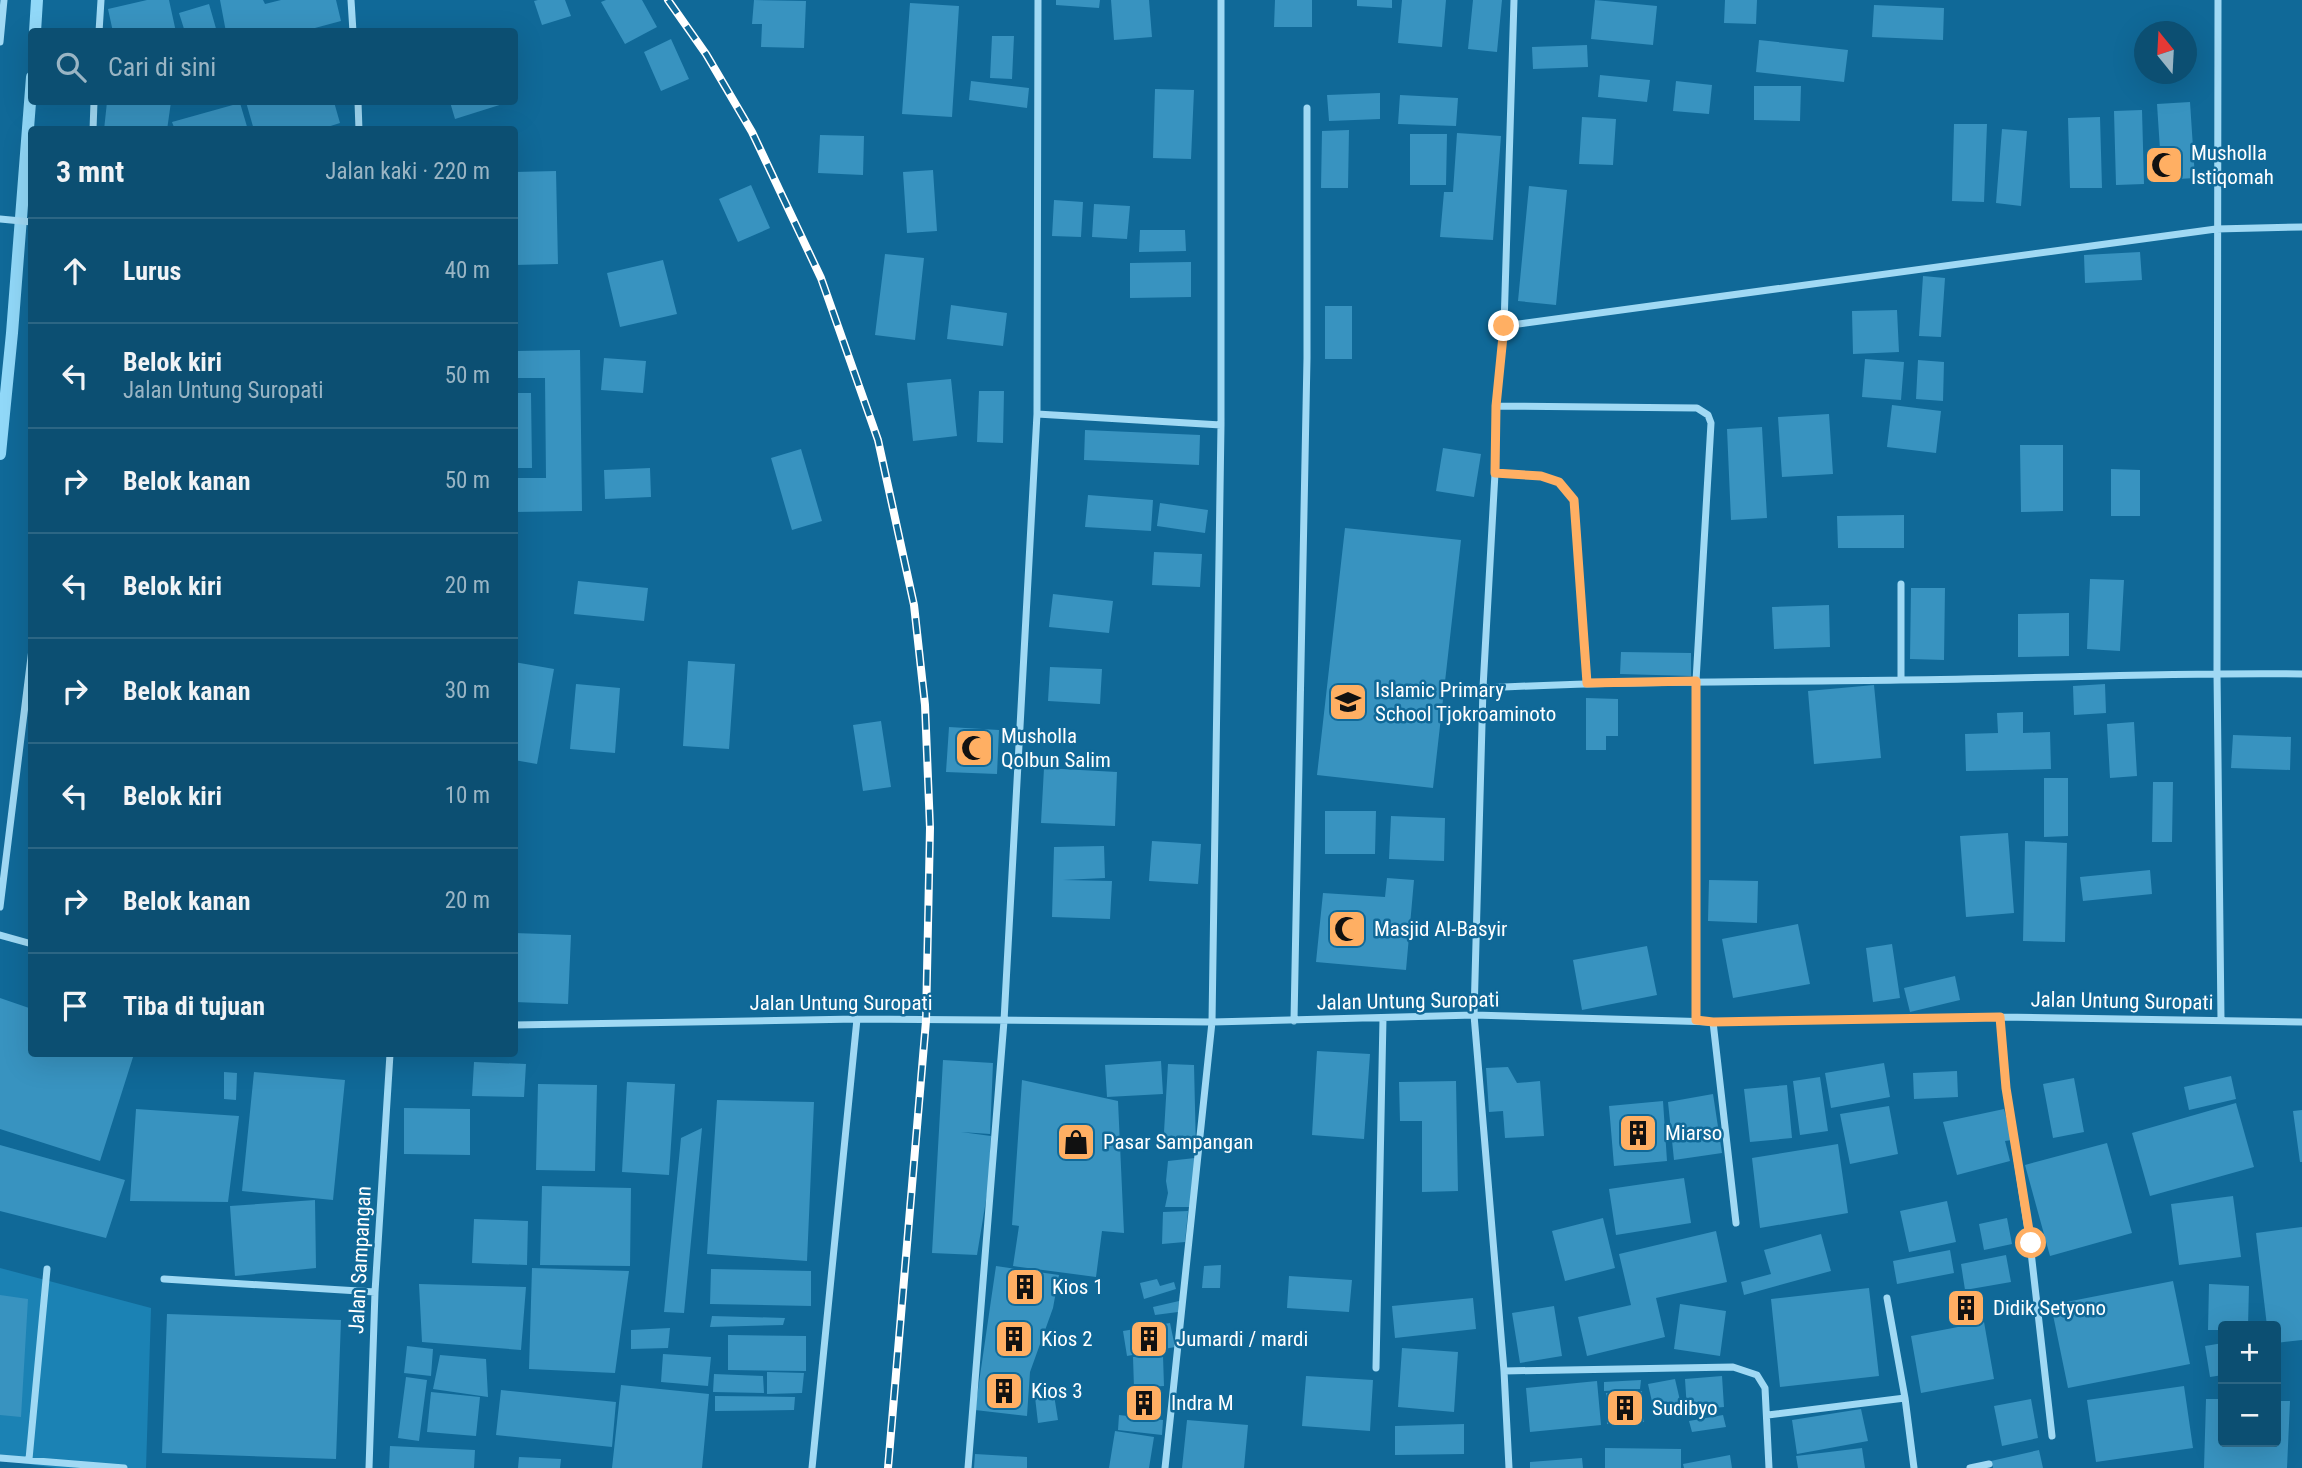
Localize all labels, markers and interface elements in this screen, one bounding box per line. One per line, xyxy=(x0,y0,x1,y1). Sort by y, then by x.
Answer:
north arrow xyxy=(2134,21,2197,84)
search box xyxy=(28,28,518,105)
icon: search xyxy=(52,48,90,86)
text: Cari di sini xyxy=(108,52,216,82)
place label: Musholla Istiqomah xyxy=(2191,141,2274,189)
mosque icon: Musholla Istiqomah xyxy=(2143,144,2185,186)
text: 3 mnt xyxy=(56,154,124,189)
text: Jalan kaki · 220 m xyxy=(325,158,490,185)
icon: ahead xyxy=(56,252,94,290)
text: Lurus xyxy=(123,256,181,286)
text: 40 m xyxy=(445,257,490,284)
route end xyxy=(1488,310,1519,341)
text: Belok kiri xyxy=(123,347,222,377)
icon: left xyxy=(56,357,94,395)
text: 50 m xyxy=(445,362,490,389)
text: Jalan Untung Suropati xyxy=(123,377,323,404)
icon: right xyxy=(56,462,94,500)
text: Belok kanan xyxy=(123,466,250,496)
text: 50 m xyxy=(445,467,490,494)
icon: left xyxy=(56,567,94,605)
text: Belok kiri xyxy=(123,571,222,601)
text: 20 m xyxy=(445,572,490,599)
icon: right xyxy=(56,672,94,710)
text: Belok kanan xyxy=(123,676,250,706)
text: 30 m xyxy=(445,677,490,704)
place label: Islamic Primary School Tjokroaminoto xyxy=(1375,678,1556,726)
school or university icon: Islamic Primary School Tjokroaminoto xyxy=(1327,681,1369,723)
place label: Musholla Qolbun Salim xyxy=(1001,724,1111,772)
mosque icon: Musholla Qolbun Salim xyxy=(953,727,995,769)
icon: left xyxy=(56,777,94,815)
text: Belok kiri xyxy=(123,781,222,811)
text: 10 m xyxy=(445,782,490,809)
icon: right xyxy=(56,882,94,920)
text: Belok kanan xyxy=(123,886,250,916)
text: 20 m xyxy=(445,887,490,914)
mosque icon: Masjid Al-Basyir xyxy=(1326,908,1368,950)
place label: Masjid Al-Basyir xyxy=(1374,917,1507,941)
icon: arrive xyxy=(56,987,94,1025)
street label: Jalan Untung Suropati xyxy=(1316,987,1500,1015)
street label: Jalan Untung Suropati xyxy=(2030,987,2214,1015)
text: Tiba di tujuan xyxy=(123,991,265,1021)
street label: Jalan Untung Suropati xyxy=(750,991,932,1015)
building icon: Miarso xyxy=(1617,1112,1659,1154)
shop icon: Pasar Sampangan xyxy=(1055,1121,1097,1163)
place label: Miarso xyxy=(1665,1121,1722,1145)
place label: Pasar Sampangan xyxy=(1103,1130,1253,1154)
street label: Jalan Sampangan xyxy=(344,1185,376,1335)
route start xyxy=(2015,1227,2046,1258)
building icon: Kios 1 xyxy=(1004,1266,1046,1308)
place label: Kios 1 xyxy=(1052,1275,1104,1299)
building icon: Didik Setyono xyxy=(1945,1287,1987,1329)
place label: Didik Setyono xyxy=(1993,1296,2106,1320)
building icon: Kios 2 xyxy=(993,1318,1035,1360)
building icon: Jumardi / mardi xyxy=(1128,1318,1170,1360)
map controls xyxy=(2218,1321,2281,1447)
button: + xyxy=(2218,1321,2281,1384)
place label: Kios 2 xyxy=(1041,1327,1093,1351)
place label: Jumardi / mardi xyxy=(1176,1327,1308,1351)
building icon: Kios 3 xyxy=(983,1370,1025,1412)
place label: Kios 3 xyxy=(1031,1379,1083,1403)
building icon: Indra M xyxy=(1123,1382,1165,1424)
button: − xyxy=(2218,1384,2281,1447)
building icon: Sudibyo xyxy=(1604,1387,1646,1429)
place label: Indra M xyxy=(1171,1391,1234,1415)
place label: Sudibyo xyxy=(1652,1396,1718,1420)

